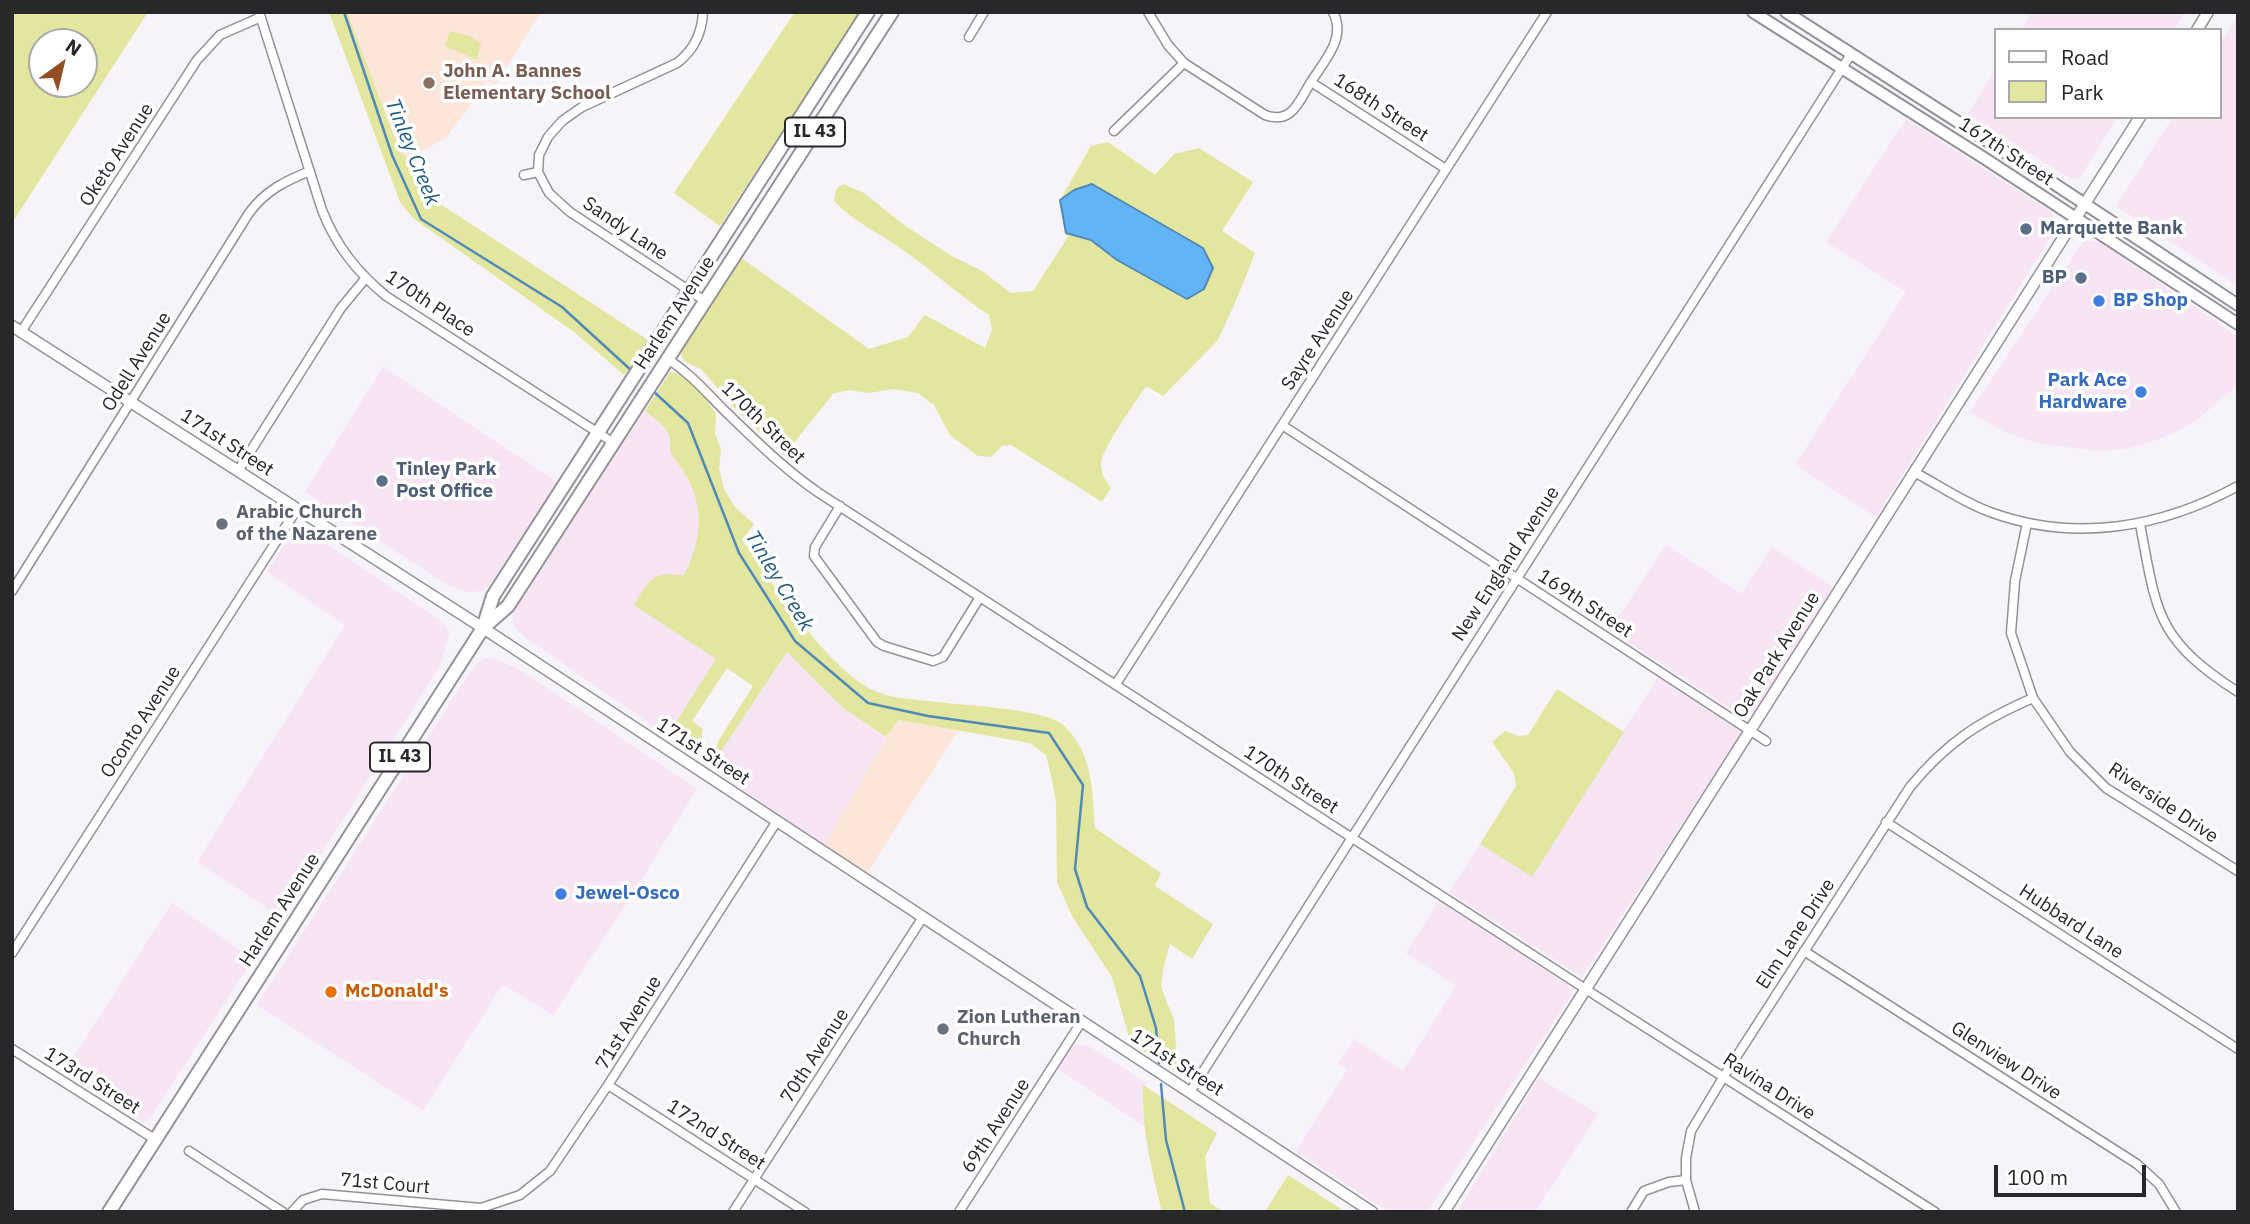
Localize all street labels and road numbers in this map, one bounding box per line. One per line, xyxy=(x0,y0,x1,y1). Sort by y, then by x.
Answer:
street label: 168th Street xyxy=(1329,69,1433,147)
street label: Oketo Avenue xyxy=(75,99,159,211)
street label: 167th Street xyxy=(1954,113,2058,191)
road number: IL 43 xyxy=(785,118,845,146)
street label: Sandy Lane xyxy=(578,192,672,266)
street label: Harlem Avenue xyxy=(630,252,720,374)
street label: 170th Place xyxy=(381,266,479,342)
street label: Sayre Avenue xyxy=(1277,285,1359,395)
street label: Odell Avenue xyxy=(97,308,177,416)
street label: 170th Street xyxy=(716,377,810,469)
street label: 171st Street xyxy=(176,404,278,482)
street label: New England Avenue xyxy=(1447,482,1565,646)
street label: 169th Street xyxy=(1533,565,1637,643)
street label: Oak Park Avenue xyxy=(1729,588,1825,722)
street label: Oconto Avenue xyxy=(96,661,186,783)
street label: 171st Street xyxy=(652,713,754,791)
street label: 170th Street xyxy=(1239,741,1343,819)
road number: IL 43 xyxy=(370,742,430,772)
street label: Riverside Drive xyxy=(2104,758,2222,848)
street label: Harlem Avenue xyxy=(235,849,325,971)
street label: Elm Lane Drive xyxy=(1752,875,1840,993)
street label: Hubbard Lane xyxy=(2015,880,2127,964)
street label: 71st Avenue xyxy=(591,972,667,1074)
street label: 70th Avenue xyxy=(776,1004,854,1108)
street label: Glenview Drive xyxy=(1947,1017,2065,1105)
street label: 171st Street xyxy=(1126,1024,1228,1102)
street label: 173rd Street xyxy=(40,1043,144,1119)
street label: Ravina Drive xyxy=(1719,1049,1819,1125)
street label: 69th Avenue xyxy=(957,1074,1035,1178)
street label: 172nd Street xyxy=(663,1095,769,1175)
street label: 71st Court xyxy=(339,1169,431,1199)

